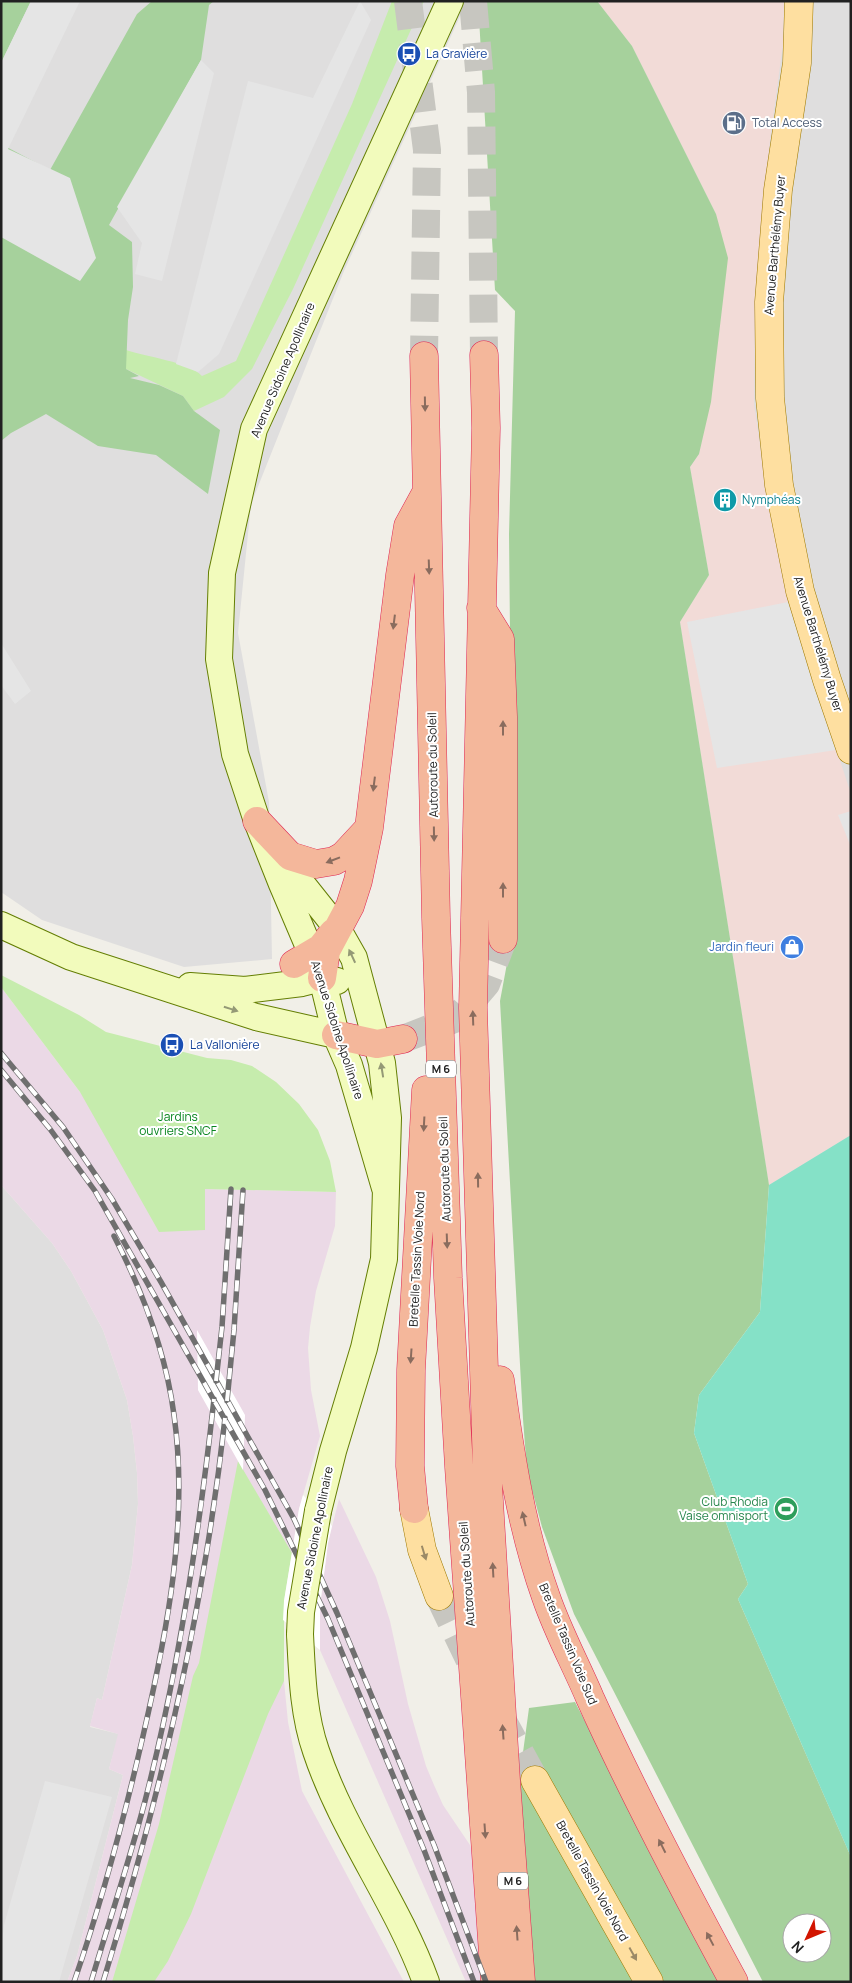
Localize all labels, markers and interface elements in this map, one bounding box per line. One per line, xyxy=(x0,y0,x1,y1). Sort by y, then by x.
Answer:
bus stop icon: La Gravière xyxy=(396,41,422,67)
place label: La Gravière xyxy=(426,45,487,62)
fuel station icon: Total Access xyxy=(721,110,747,136)
place label: Total Access xyxy=(752,114,822,131)
street label: Avenue Barthélémy Buyer xyxy=(760,173,789,316)
street label: Avenue Sidoine Apollinaire xyxy=(246,300,319,440)
one-way arrow xyxy=(421,397,429,413)
building icon: Nymphéas xyxy=(712,487,738,513)
place label: Nymphéas xyxy=(742,491,801,508)
one-way arrow xyxy=(425,559,433,575)
street label: Avenue Barthélémy Buyer xyxy=(790,574,847,714)
one-way arrow xyxy=(390,615,398,631)
street label: Autoroute du Soleil xyxy=(423,712,442,818)
one-way arrow xyxy=(499,719,507,735)
one-way arrow xyxy=(370,776,378,792)
one-way arrow xyxy=(430,826,438,842)
one-way arrow xyxy=(325,856,340,864)
one-way arrow xyxy=(499,882,507,898)
shop icon: Jardin fleuri xyxy=(779,934,805,960)
place label: Jardin fleuri xyxy=(709,938,774,955)
one-way arrow xyxy=(348,949,356,963)
street label: Avenue Sidoine Apollinaire xyxy=(307,958,368,1102)
one-way arrow xyxy=(223,1006,238,1013)
one-way arrow xyxy=(469,1009,477,1025)
bus stop icon: La Vallonière xyxy=(159,1032,185,1058)
place label: La Vallonière xyxy=(190,1036,259,1053)
road number: M 6 xyxy=(426,1060,456,1078)
one-way arrow xyxy=(378,1061,386,1077)
park label: Jardins ouvriers SNCF xyxy=(139,1108,217,1139)
street label: Autoroute du Soleil xyxy=(434,1116,455,1222)
one-way arrow xyxy=(420,1117,428,1133)
one-way arrow xyxy=(474,1172,482,1188)
street label: Bretelle Tassin Voie Nord xyxy=(404,1191,429,1327)
one-way arrow xyxy=(443,1234,451,1250)
one-way arrow xyxy=(407,1349,415,1365)
street label: Avenue Sidoine Apollinaire xyxy=(292,1465,337,1611)
place label: Club Rhodia Vaise omnisport xyxy=(679,1493,768,1524)
sports icon: Club Rhodia Vaise omnisport xyxy=(773,1496,799,1522)
one-way arrow xyxy=(519,1511,527,1527)
street label: Autoroute du Soleil xyxy=(454,1521,479,1627)
one-way arrow xyxy=(420,1546,428,1561)
one-way arrow xyxy=(489,1561,497,1577)
street label: Bretelle Tassin Voie Sud xyxy=(535,1580,602,1707)
one-way arrow xyxy=(498,1724,506,1740)
street label: Bretelle Tassin Voie Nord xyxy=(552,1817,633,1944)
one-way arrow xyxy=(482,1823,490,1839)
one-way arrow xyxy=(658,1838,666,1853)
road number: M 6 xyxy=(498,1872,528,1890)
north arrow xyxy=(782,1913,832,1963)
one-way arrow xyxy=(513,1925,521,1941)
one-way arrow xyxy=(706,1932,715,1946)
text: N xyxy=(787,1937,808,1958)
one-way arrow xyxy=(629,1946,637,1961)

